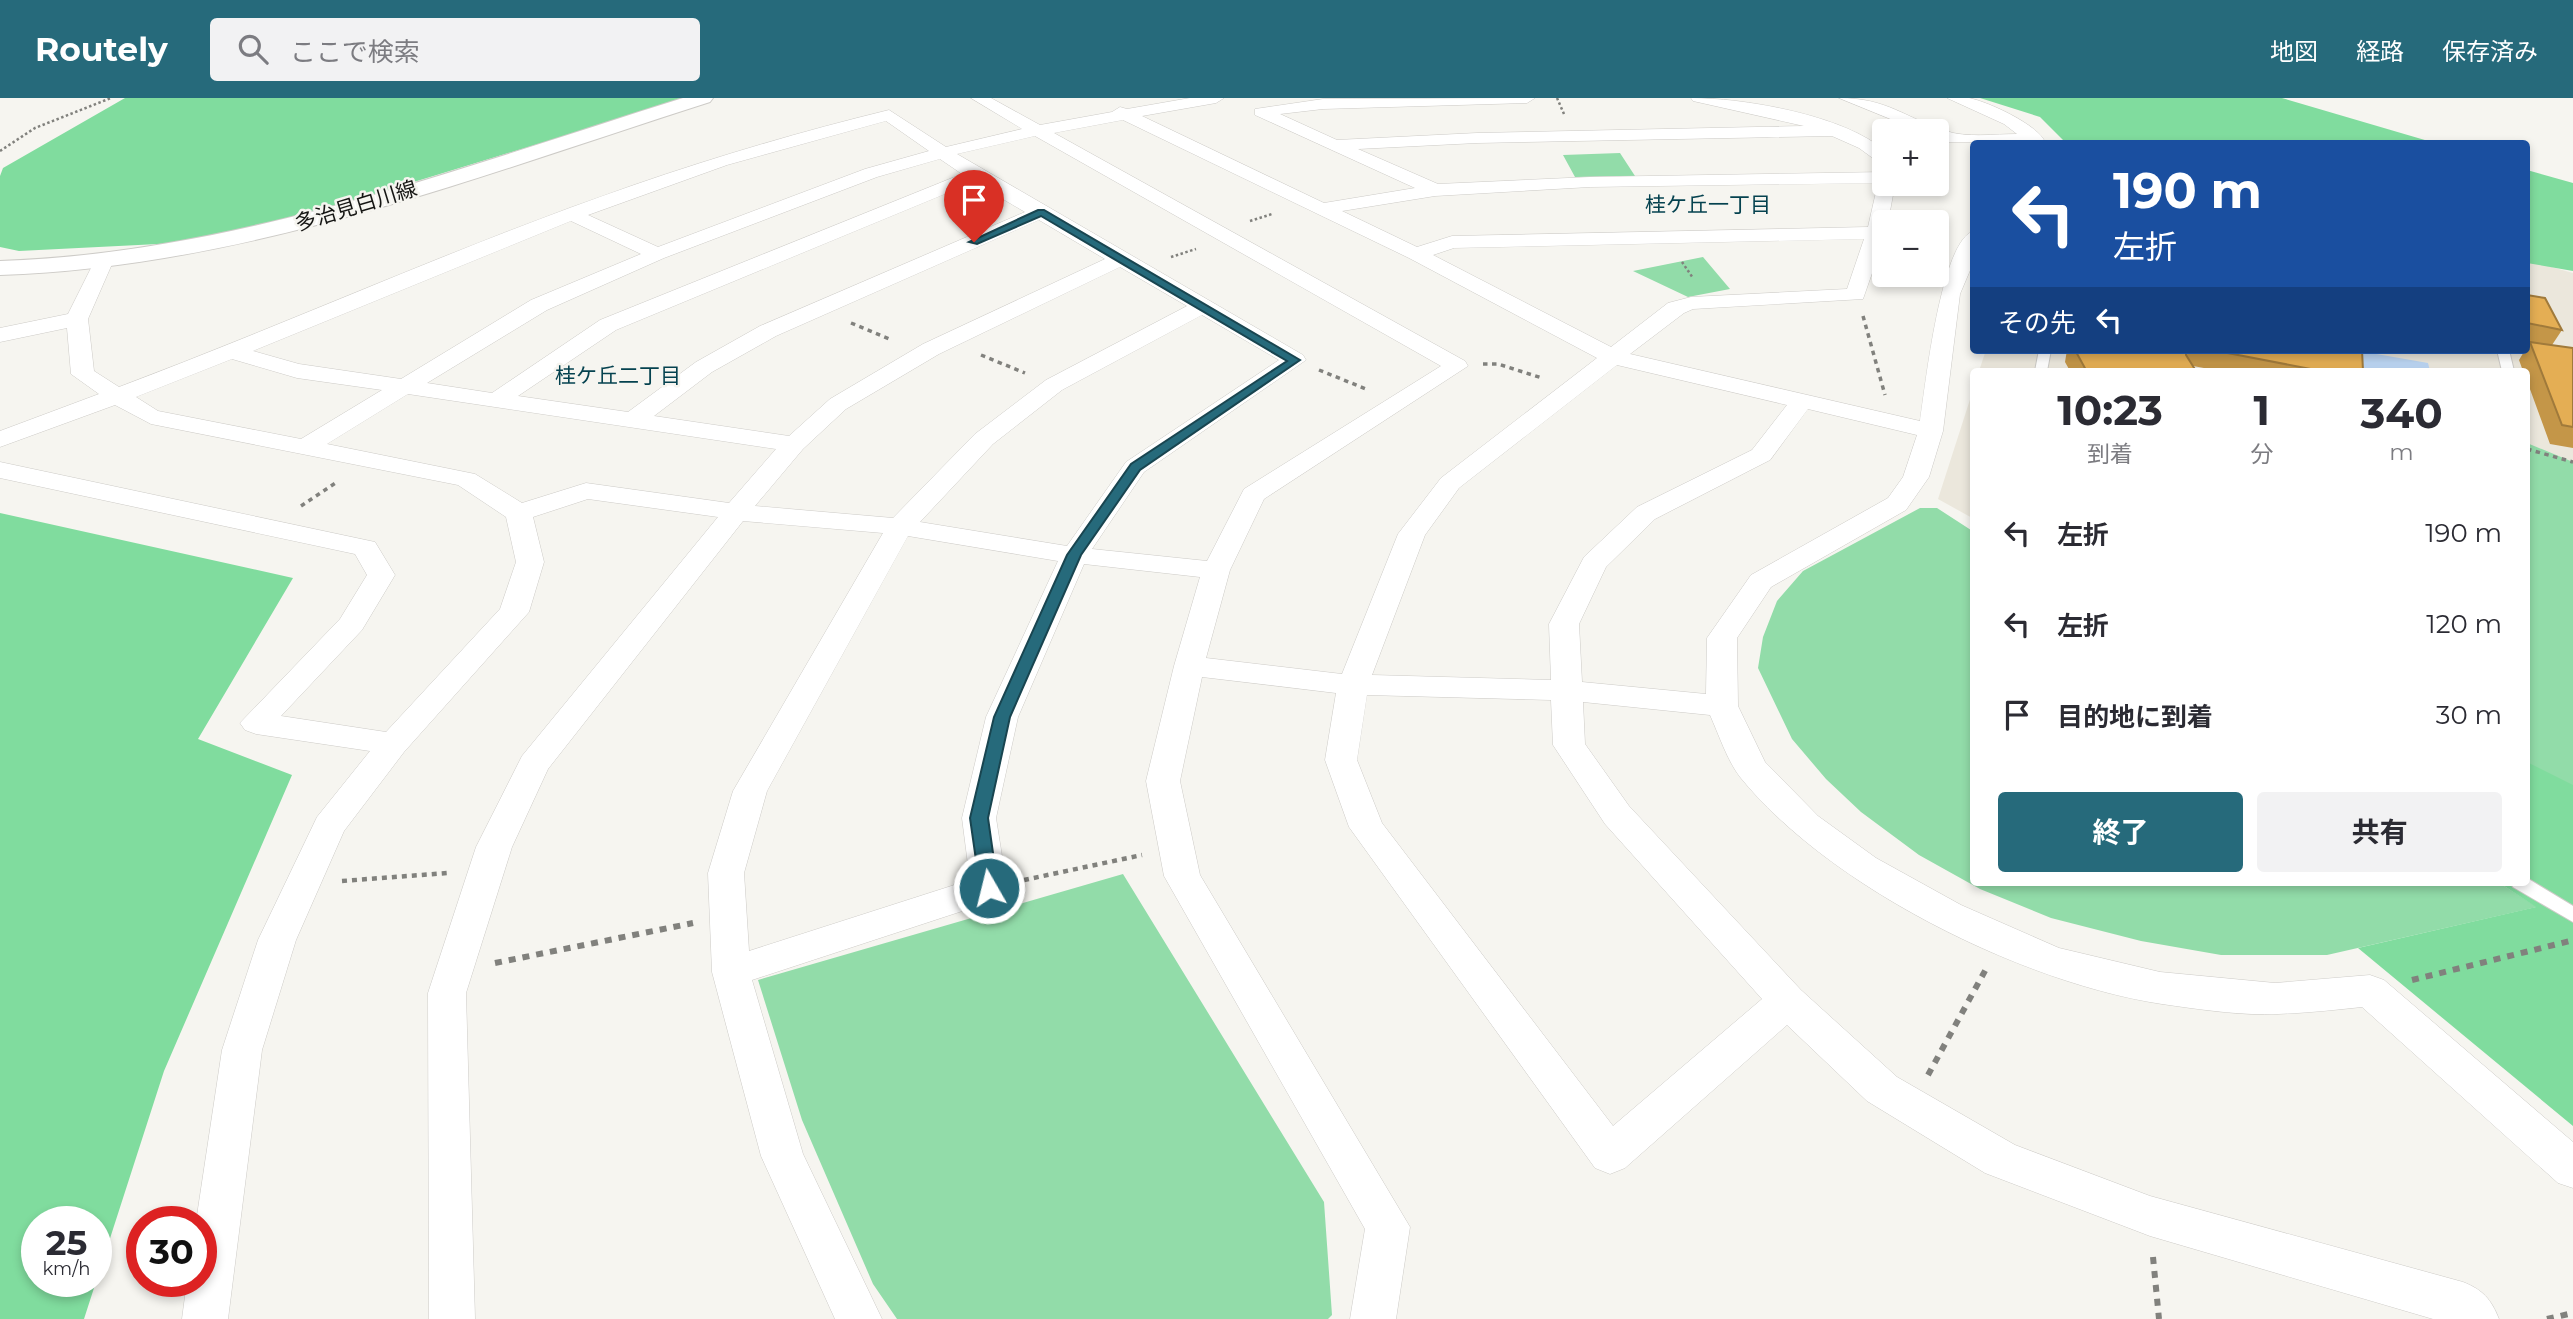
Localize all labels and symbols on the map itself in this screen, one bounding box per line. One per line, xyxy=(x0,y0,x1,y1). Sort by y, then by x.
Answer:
pin xyxy=(944,170,1004,242)
street label: 多治見白川線 xyxy=(292,175,420,236)
district label: 桂ケ丘一丁目 xyxy=(1645,192,1771,217)
district label: 桂ケ丘二丁目 xyxy=(555,363,681,388)
position arrow xyxy=(952,851,1026,925)
speed limit sign: 30 xyxy=(126,1206,217,1297)

